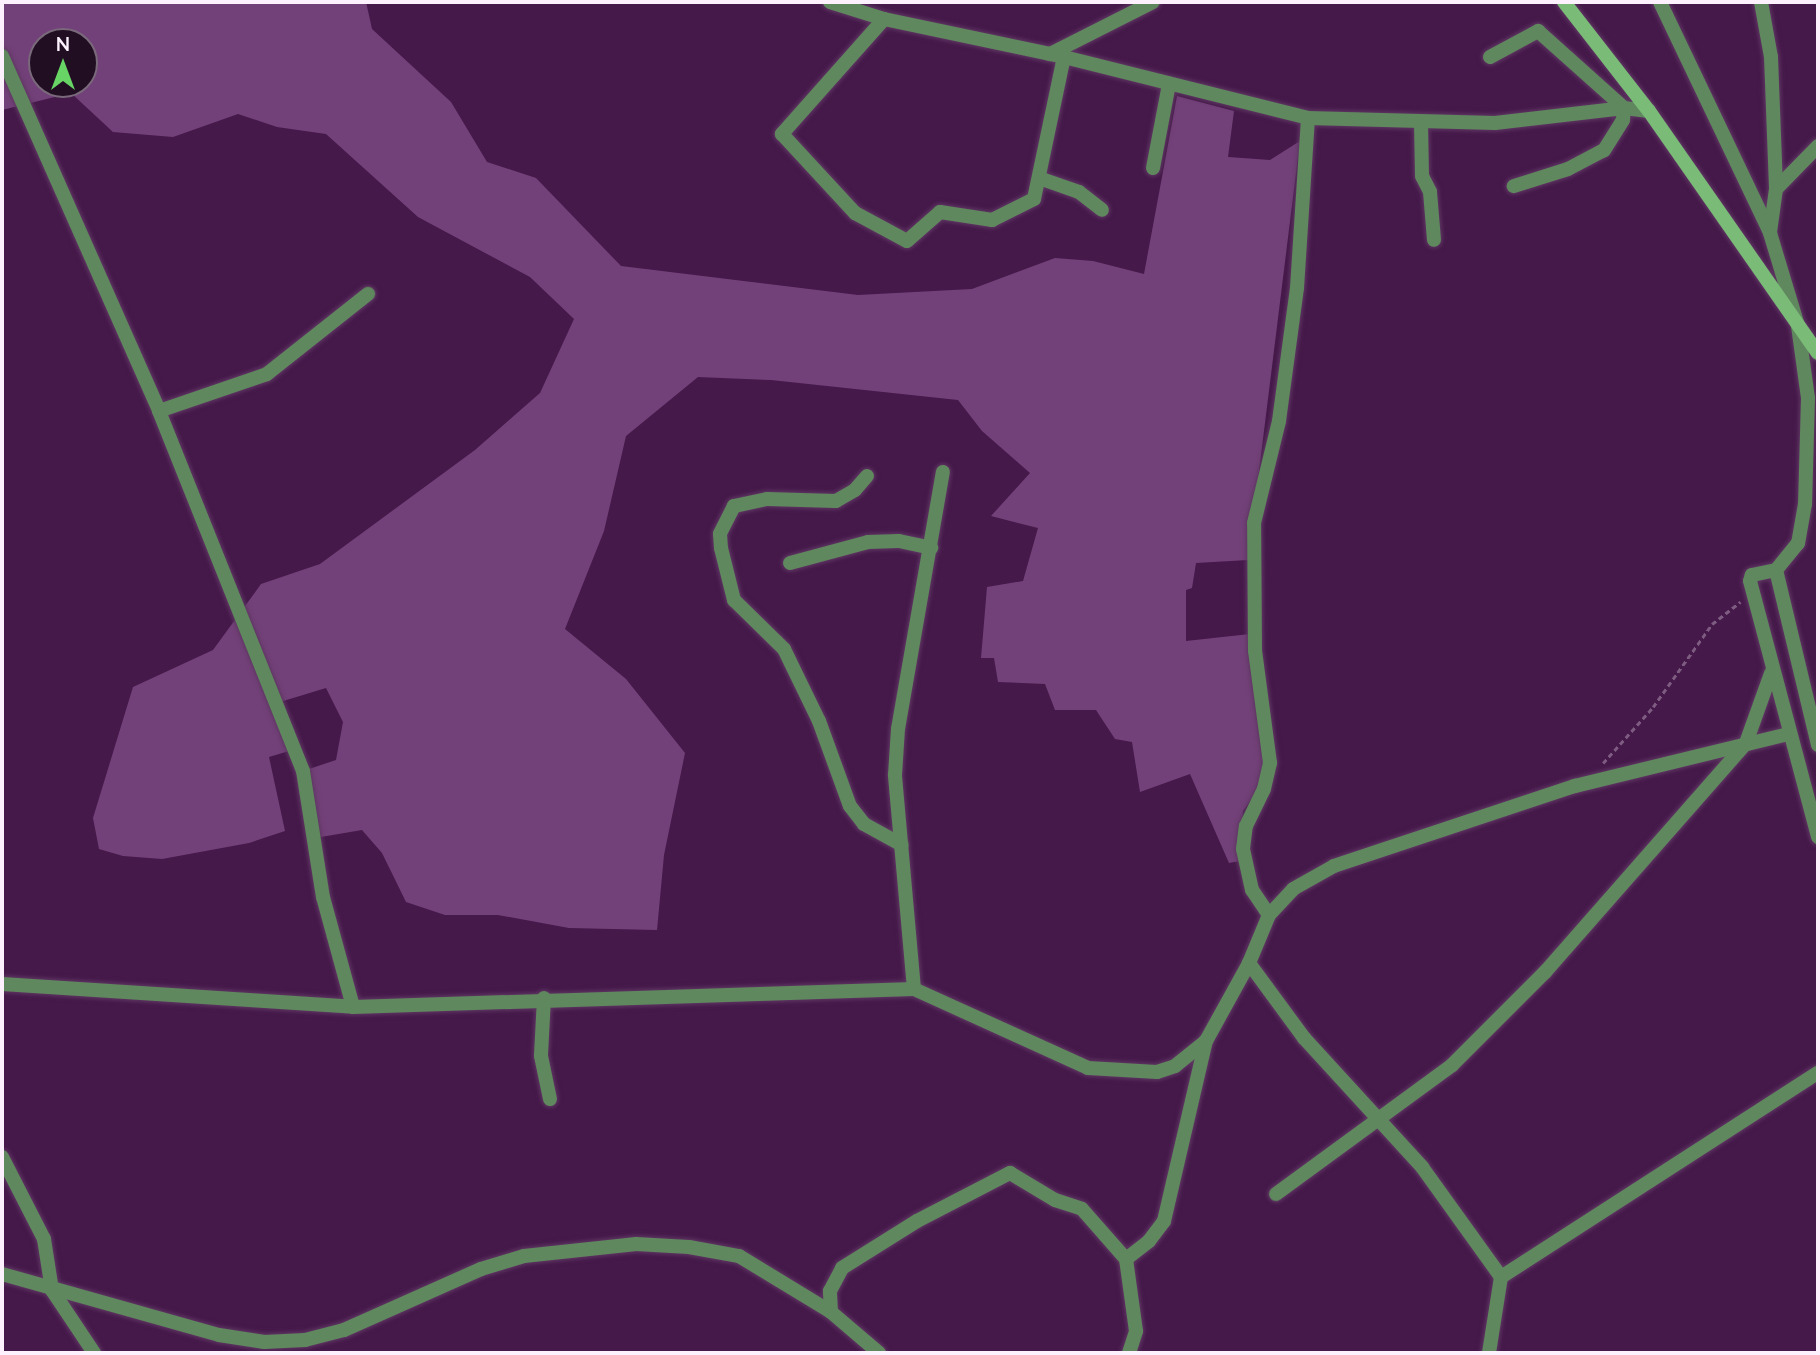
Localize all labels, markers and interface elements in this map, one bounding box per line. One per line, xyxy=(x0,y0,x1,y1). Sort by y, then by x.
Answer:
north arrow xyxy=(28,28,98,98)
text: N xyxy=(56,32,70,56)

